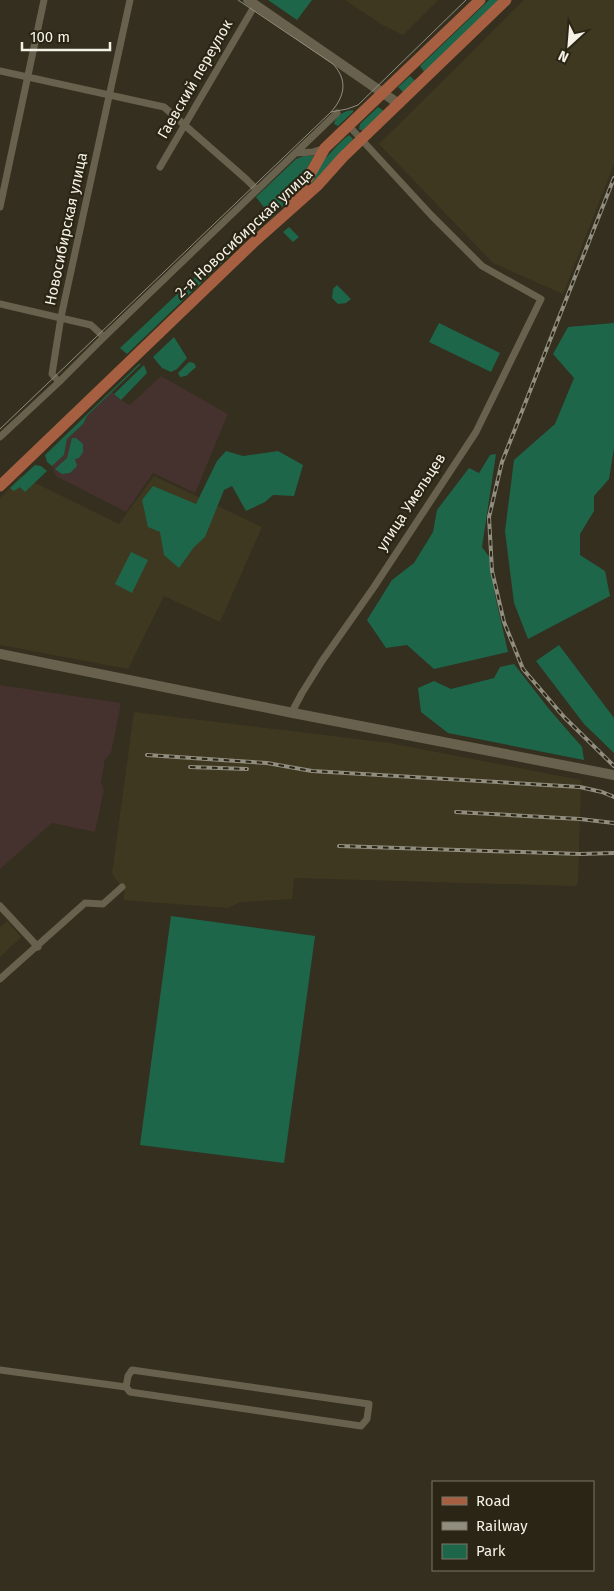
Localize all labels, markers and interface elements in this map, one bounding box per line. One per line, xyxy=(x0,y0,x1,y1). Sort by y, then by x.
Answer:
street label: Гаевский переулок xyxy=(154,16,236,142)
scale bar xyxy=(22,20,110,52)
north arrow xyxy=(544,20,594,70)
text: 100 m xyxy=(30,28,70,46)
text: N xyxy=(556,47,571,66)
street label: Новосибирская улица xyxy=(41,151,91,307)
street label: 2-я Новосибирская улица xyxy=(172,165,316,301)
street label: улица Умельцев xyxy=(373,450,449,554)
legend xyxy=(432,1481,594,1571)
text: Road xyxy=(476,1492,511,1510)
text: Railway xyxy=(476,1517,528,1535)
text: Park xyxy=(476,1542,506,1560)

